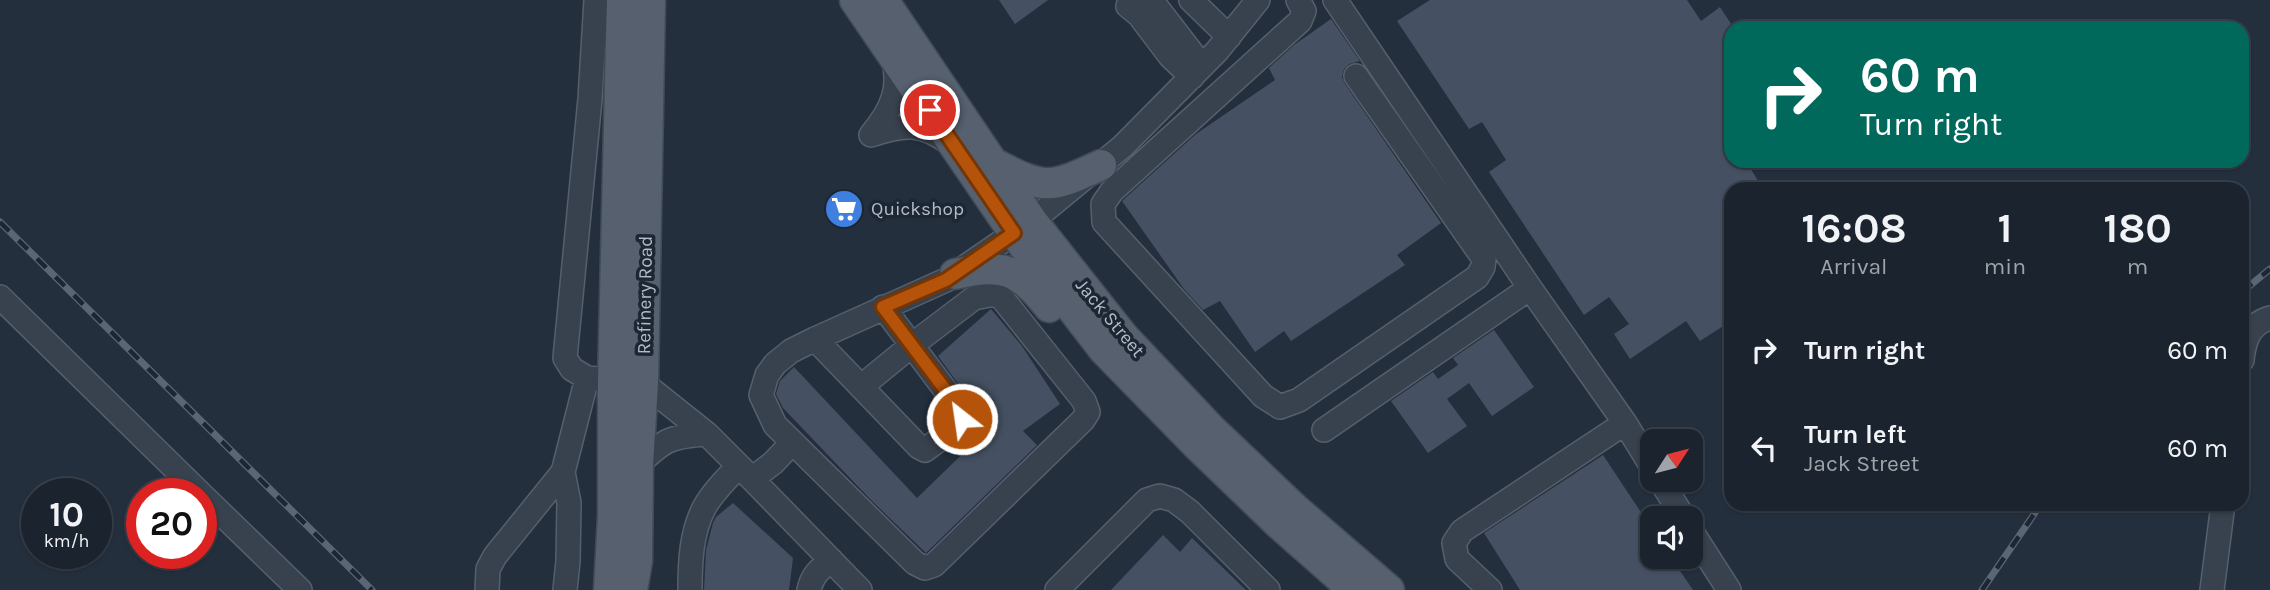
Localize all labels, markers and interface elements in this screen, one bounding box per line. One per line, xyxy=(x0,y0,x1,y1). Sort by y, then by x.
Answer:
text: 60 m xyxy=(1860,47,1980,104)
icon: right xyxy=(1745,49,1836,140)
pin xyxy=(900,80,960,140)
icon: arrive xyxy=(911,91,949,129)
text: Turn right xyxy=(1860,106,2002,143)
supermarket icon: Quickshop xyxy=(823,188,865,230)
place label: Quickshop xyxy=(871,198,964,220)
text: 16:08 xyxy=(1801,203,1907,253)
text: 1 xyxy=(1997,203,2012,253)
text: 180 xyxy=(2103,203,2172,253)
street label: Refinery Road xyxy=(633,235,657,355)
text: Arrival xyxy=(1820,253,1888,280)
text: min xyxy=(1984,253,2026,280)
text: m xyxy=(2127,253,2148,280)
street label: Jack Street xyxy=(1071,274,1149,362)
icon: right xyxy=(1745,331,1783,369)
text: Turn right xyxy=(1804,335,1925,366)
text: 60 m xyxy=(2167,335,2228,366)
position arrow xyxy=(925,382,999,456)
text: Turn left xyxy=(1804,419,1906,450)
north arrow xyxy=(1640,429,1703,492)
map controls xyxy=(1640,429,1703,569)
icon: left xyxy=(1745,429,1783,467)
text: 60 m xyxy=(2167,433,2228,464)
text: Jack Street xyxy=(1804,450,1919,477)
speed limit sign: 20 xyxy=(126,478,217,569)
text: 10 xyxy=(49,494,84,535)
button: sound xyxy=(1640,506,1703,569)
text: km/h xyxy=(44,530,89,552)

